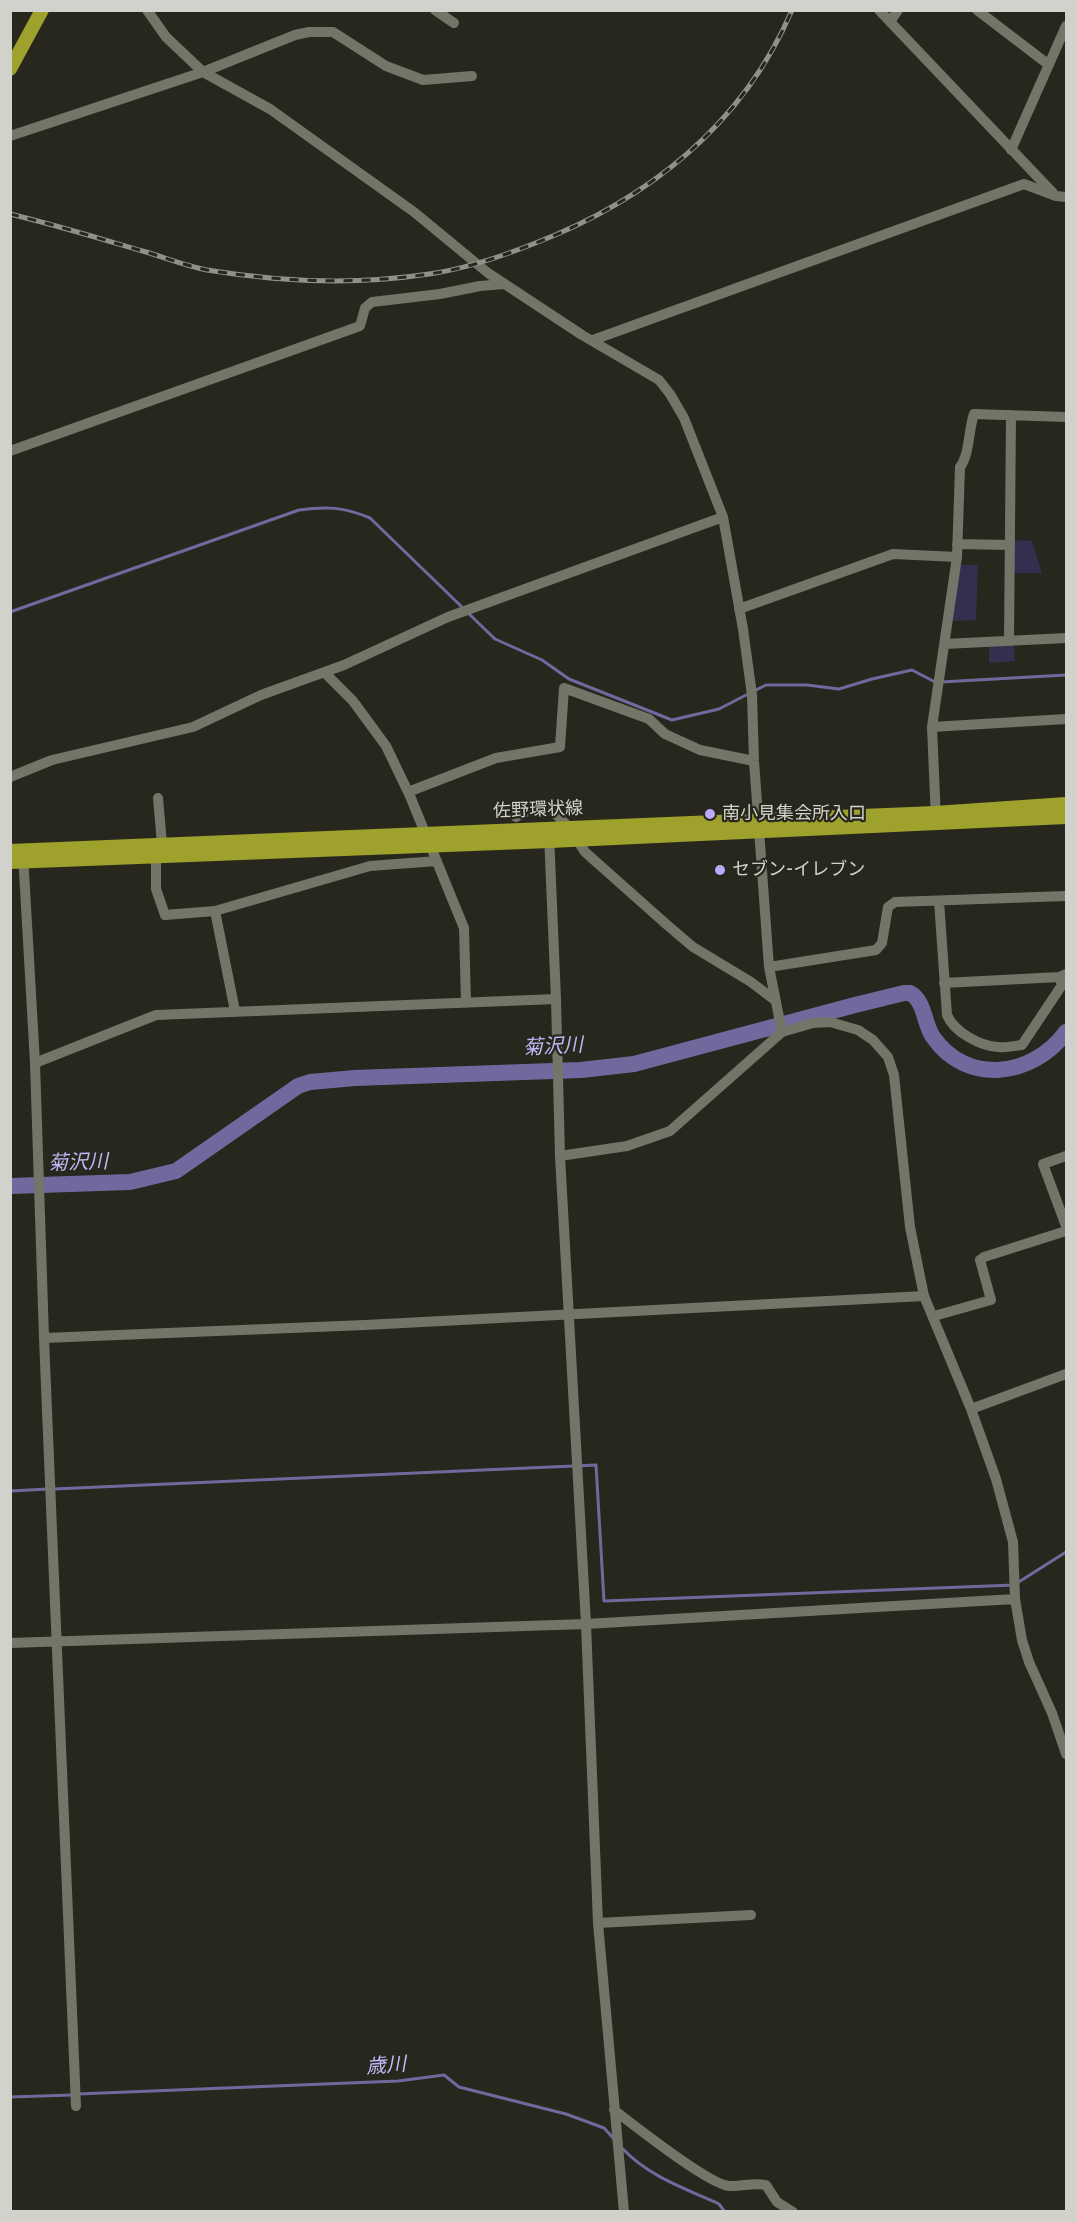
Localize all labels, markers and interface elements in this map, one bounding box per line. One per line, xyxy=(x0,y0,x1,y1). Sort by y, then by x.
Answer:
street label: 佐野環状線 xyxy=(493,798,583,822)
place label: 南小見集会所入口 xyxy=(722,803,866,825)
marker: 南小見集会所入口 xyxy=(703,807,717,821)
place label: セブン-イレブン xyxy=(732,859,865,881)
marker: セブン-イレブン xyxy=(713,863,727,877)
water label: 菊沢川 xyxy=(522,1033,584,1061)
water label: 菊沢川 xyxy=(48,1150,108,1176)
water label: 歳川 xyxy=(365,2053,407,2079)

